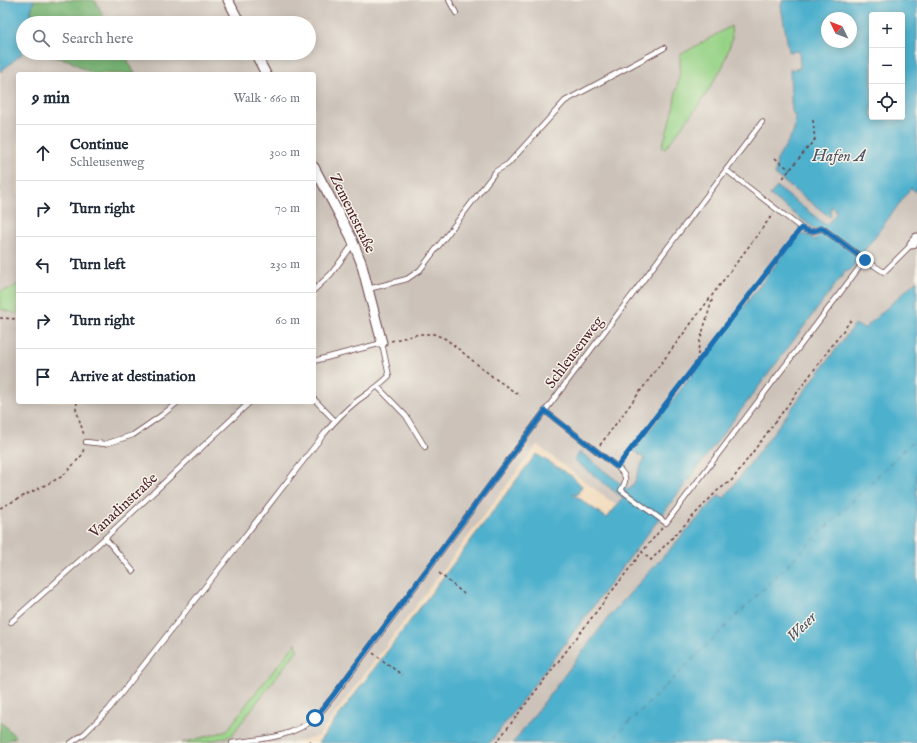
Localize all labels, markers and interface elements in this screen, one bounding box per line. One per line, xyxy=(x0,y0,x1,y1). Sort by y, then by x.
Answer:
north arrow xyxy=(821,12,857,48)
map controls xyxy=(869,12,905,120)
button: + xyxy=(869,12,905,48)
search box xyxy=(16,16,316,60)
icon: search xyxy=(30,27,52,49)
text: Search here xyxy=(62,29,133,48)
button: − xyxy=(869,48,905,84)
button: locate xyxy=(869,84,905,120)
text: 9 min xyxy=(32,88,70,109)
text: Walk · 660 m xyxy=(234,90,300,107)
text: Continue xyxy=(70,135,128,154)
icon: ahead xyxy=(32,142,54,164)
text: 300 m xyxy=(269,144,300,161)
water label: Hafen A xyxy=(811,147,866,167)
text: Schleusenweg xyxy=(70,154,144,171)
street label: Zementstraße xyxy=(325,170,380,256)
icon: right xyxy=(32,198,54,220)
text: Turn right xyxy=(70,199,135,218)
text: 70 m xyxy=(275,200,300,217)
route end xyxy=(856,251,874,269)
icon: left xyxy=(32,254,54,276)
text: Turn left xyxy=(70,255,126,274)
text: 230 m xyxy=(270,256,300,273)
icon: right xyxy=(32,310,54,332)
text: Turn right xyxy=(70,311,135,330)
text: 60 m xyxy=(275,312,300,329)
street label: Schleusenweg xyxy=(541,312,608,392)
icon: arrive xyxy=(32,366,54,388)
text: Arrive at destination xyxy=(70,367,196,386)
street label: Vanadinstraße xyxy=(84,469,162,543)
water label: Weser xyxy=(783,607,823,647)
route start xyxy=(306,709,324,727)

